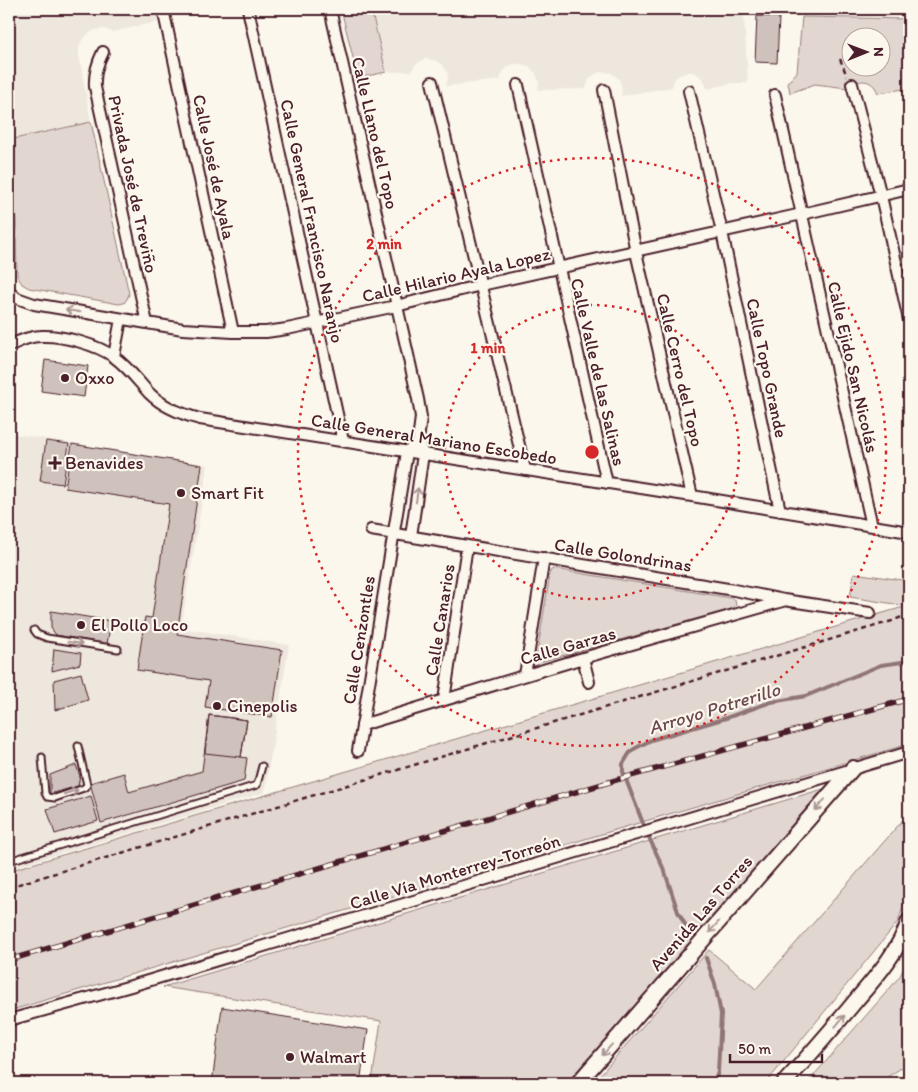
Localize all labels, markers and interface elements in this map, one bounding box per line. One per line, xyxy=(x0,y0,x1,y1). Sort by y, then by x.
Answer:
north arrow xyxy=(840,28,890,78)
text: N xyxy=(870,47,887,57)
street label: Calle Llano del Topo xyxy=(347,55,403,211)
street label: Calle José de Ayala xyxy=(188,92,240,242)
street label: Privada José de Treviño xyxy=(103,93,163,275)
street label: Calle General Francisco Naranjo xyxy=(275,97,349,345)
text: 2 min xyxy=(366,235,403,253)
street label: Calle Hilario Ayala Lopez xyxy=(360,243,552,307)
street label: Calle Valle de las Salinas xyxy=(566,276,630,468)
street label: Calle Ejido San Nicolás xyxy=(823,279,883,455)
street label: Calle Cerro del Topo xyxy=(652,291,708,449)
street label: Calle Topo Grande xyxy=(741,296,793,440)
one-way arrow xyxy=(66,305,82,315)
text: 1 min xyxy=(471,339,506,357)
place label: Oxxo xyxy=(75,367,115,389)
marker: Oxxo xyxy=(59,372,71,384)
street label: Calle General Mariano Escobedo xyxy=(310,409,558,469)
centre of rings xyxy=(583,443,601,461)
place label: Benavides xyxy=(65,452,144,474)
marker: Benavides xyxy=(49,457,61,469)
place label: Smart Fit xyxy=(191,482,264,504)
marker: Smart Fit xyxy=(175,487,187,499)
one-way arrow xyxy=(412,487,422,503)
street label: Calle Golondrinas xyxy=(553,533,693,577)
street label: Calle Canarios xyxy=(420,562,460,678)
street label: Calle Cenzontles xyxy=(338,574,380,706)
place label: El Pollo Loco xyxy=(91,614,188,636)
marker: El Pollo Loco xyxy=(75,619,87,631)
street label: Calle Garzas xyxy=(518,622,618,670)
one-way arrow xyxy=(67,638,83,648)
water label: Arroyo Potrerillo xyxy=(646,677,784,739)
place label: Cinepolis xyxy=(227,695,298,717)
marker: Cinepolis xyxy=(211,700,223,712)
one-way arrow xyxy=(63,787,79,797)
one-way arrow xyxy=(815,798,826,811)
street label: Calle Vía Monterrey-Torreón xyxy=(347,829,563,915)
street label: Avenida Las Torres xyxy=(645,851,757,975)
one-way arrow xyxy=(708,921,719,934)
one-way arrow xyxy=(834,1014,846,1027)
scale bar xyxy=(730,1032,823,1064)
text: 50 m xyxy=(738,1040,771,1058)
one-way arrow xyxy=(601,1043,613,1056)
place label: Walmart xyxy=(300,1046,367,1068)
marker: Walmart xyxy=(284,1051,296,1063)

